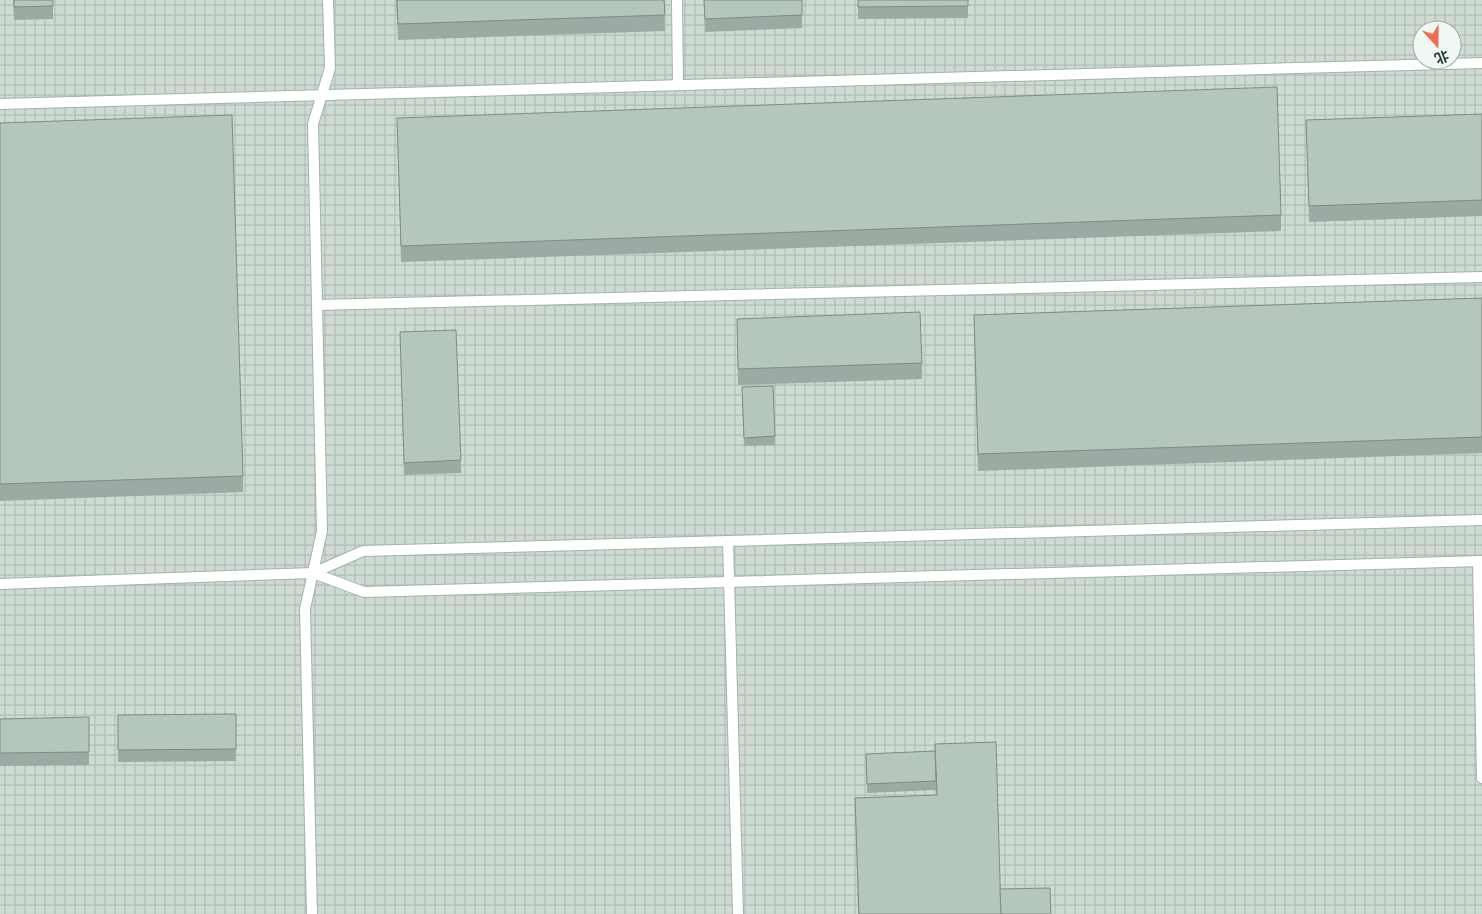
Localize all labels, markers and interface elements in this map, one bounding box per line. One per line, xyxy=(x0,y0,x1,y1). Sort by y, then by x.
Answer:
north arrow xyxy=(1412,20,1462,70)
text: 北 xyxy=(1432,46,1451,68)

